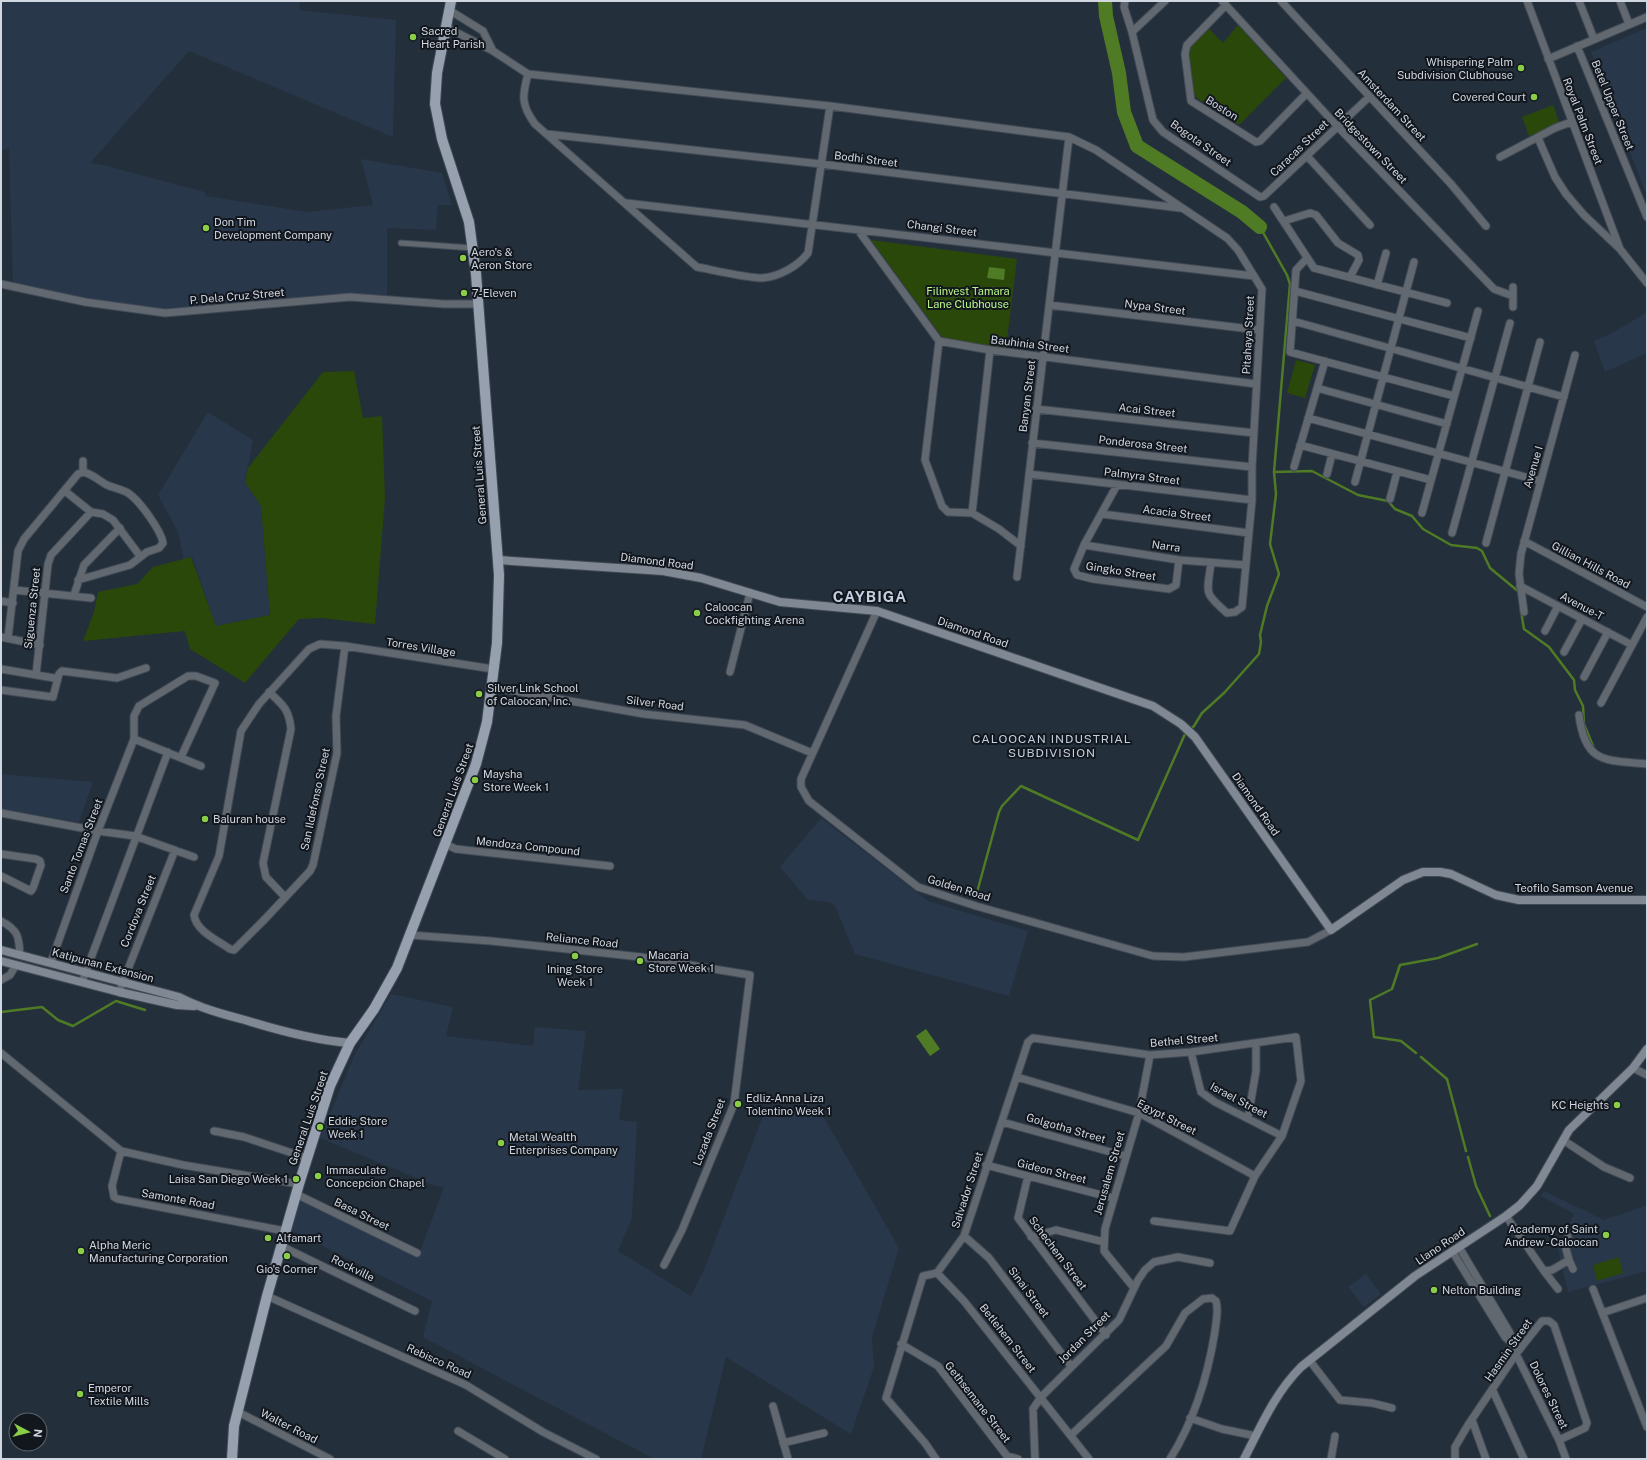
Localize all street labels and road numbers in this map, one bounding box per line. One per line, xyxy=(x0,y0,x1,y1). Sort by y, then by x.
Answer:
street label: Betel Upper Street xyxy=(1589,58,1637,152)
street label: Amsterdam Street xyxy=(1355,66,1429,144)
street label: Royal Palm Street xyxy=(1561,76,1605,166)
street label: Boston xyxy=(1204,93,1240,123)
street label: Bridgestown Street xyxy=(1332,106,1410,186)
street label: Caracas Street xyxy=(1267,117,1331,179)
street label: Bogota Street xyxy=(1168,118,1234,168)
street label: Bodhi Street xyxy=(833,149,899,169)
street label: Changi Street xyxy=(906,218,978,238)
street label: P. Dela Cruz Street xyxy=(189,286,285,306)
street label: Pitahaya Street xyxy=(1240,295,1256,375)
street label: Nypa Street xyxy=(1124,297,1186,317)
street label: Bauhinia Street xyxy=(990,333,1070,355)
street label: Banyan Street xyxy=(1017,359,1037,433)
street label: Acai Street xyxy=(1118,401,1176,419)
street label: General Luis Street xyxy=(470,425,488,525)
street label: Ponderosa Street xyxy=(1098,433,1188,455)
street label: Avenue I xyxy=(1521,444,1545,490)
street label: Palmyra Street xyxy=(1103,465,1181,487)
street label: Acacia Street xyxy=(1142,503,1212,523)
street label: Narra xyxy=(1151,538,1181,554)
street label: Gillian Hills Road xyxy=(1550,539,1632,591)
street label: Diamond Road xyxy=(620,551,694,571)
street label: Gingko Street xyxy=(1085,560,1157,582)
street label: Siguenza Street xyxy=(22,567,42,649)
street label: Avenue-T xyxy=(1558,590,1606,623)
street label: Diamond Road xyxy=(936,614,1010,650)
street label: Torres Village xyxy=(385,636,457,658)
street label: Silver Road xyxy=(625,694,685,712)
street label: General Luis Street xyxy=(430,741,476,839)
street label: San Ildefonso Street xyxy=(298,747,332,851)
street label: Diamond Road xyxy=(1230,770,1282,838)
street label: Santo Tomas Street xyxy=(57,797,105,895)
street label: Mendoza Compound xyxy=(475,835,581,857)
street label: Cordova Street xyxy=(118,873,158,949)
street label: Golden Road xyxy=(926,873,992,903)
street label: Teofilo Samson Avenue xyxy=(1515,882,1633,894)
street label: Reliance Road xyxy=(545,930,619,950)
street label: Katipunan Extension xyxy=(51,946,155,984)
street label: Bethel Street xyxy=(1149,1031,1219,1049)
street label: General Luis Street xyxy=(286,1069,330,1167)
street label: Israel Street xyxy=(1208,1080,1270,1120)
street label: Lozada Street xyxy=(691,1097,727,1167)
street label: Egypt Street xyxy=(1135,1097,1199,1137)
street label: Golgotha Street xyxy=(1025,1111,1107,1145)
street label: Jerusalem Street xyxy=(1091,1130,1127,1216)
street label: Salvador Street xyxy=(949,1150,985,1230)
street label: Gideon Street xyxy=(1016,1157,1088,1185)
street label: Samonte Road xyxy=(140,1187,216,1211)
street label: Basa Street xyxy=(332,1195,392,1233)
street label: Schechem Street xyxy=(1027,1214,1089,1292)
street label: Llano Road xyxy=(1413,1225,1467,1267)
street label: Rockville xyxy=(329,1252,377,1284)
street label: Sinai Street xyxy=(1006,1264,1052,1320)
street label: Betlehem Street xyxy=(977,1301,1039,1375)
street label: Jordan Street xyxy=(1056,1309,1112,1365)
street label: Hasmin Street xyxy=(1482,1316,1534,1384)
street label: Rebisco Road xyxy=(405,1341,473,1381)
street label: Gethsemane Street xyxy=(943,1359,1013,1445)
street label: Dolores Street xyxy=(1527,1359,1571,1431)
street label: Walter Road xyxy=(258,1406,320,1446)

